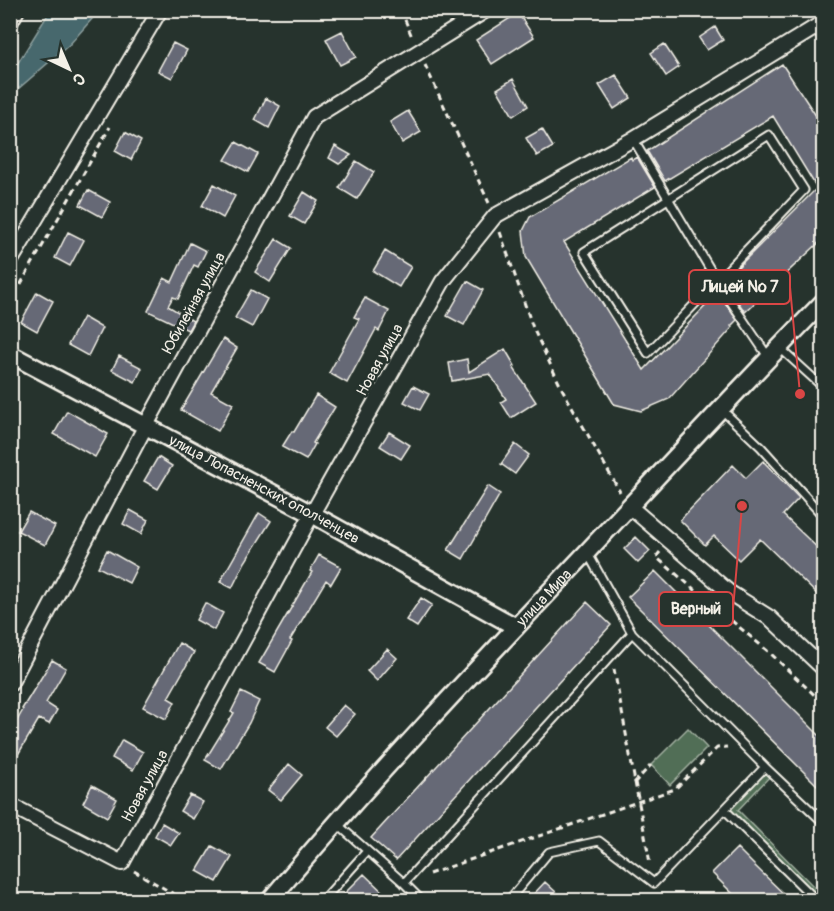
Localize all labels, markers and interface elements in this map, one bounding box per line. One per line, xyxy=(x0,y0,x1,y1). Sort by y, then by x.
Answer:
north arrow xyxy=(39,39,99,99)
text: С xyxy=(68,68,89,90)
street label: Юбилейная улица xyxy=(158,249,230,357)
callout: Лицей № 7 xyxy=(689,270,790,304)
text: Лицей № 7 xyxy=(700,277,779,297)
street label: Новая улица xyxy=(352,321,408,399)
street label: улица Лопасненских ополченцев xyxy=(165,430,363,548)
street label: улица Мира xyxy=(511,565,576,631)
callout: Верный xyxy=(659,592,733,626)
text: Верный xyxy=(671,599,722,619)
street label: Новая улица xyxy=(117,747,173,825)

